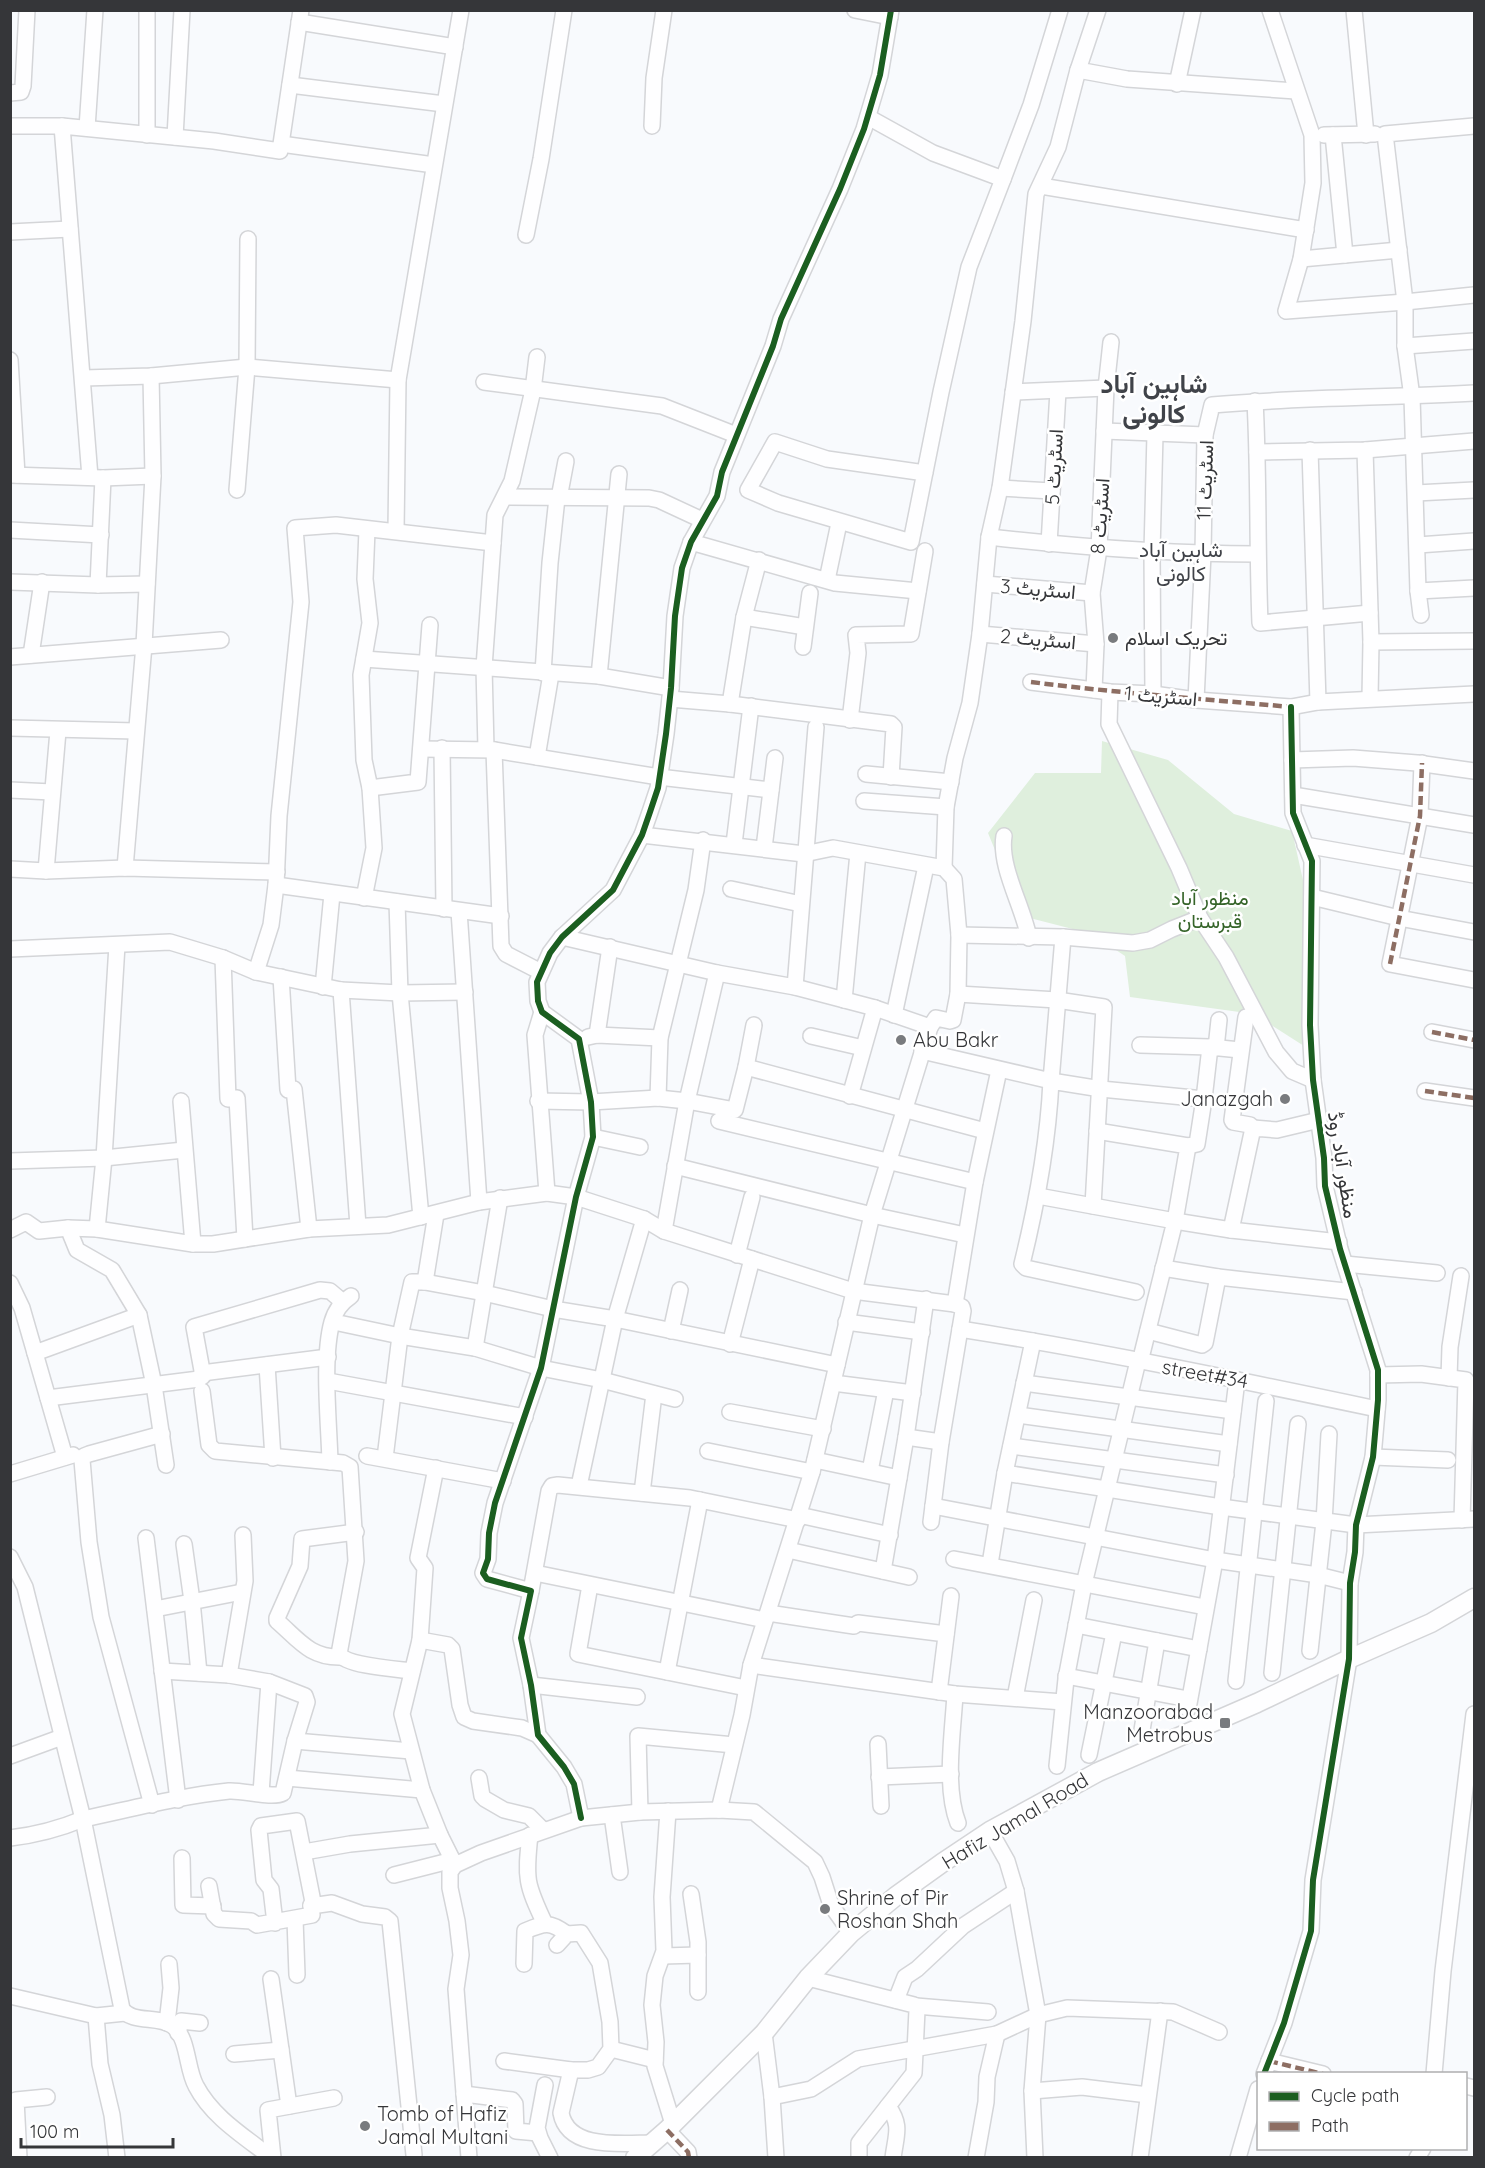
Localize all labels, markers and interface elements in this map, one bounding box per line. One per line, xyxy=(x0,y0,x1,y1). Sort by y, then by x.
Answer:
district label: شاہین آباد کالونی xyxy=(1101,367,1207,430)
street label: اسٹریٹ 5 xyxy=(1039,428,1069,506)
street label: اسٹریٹ 11 xyxy=(1191,440,1219,520)
street label: اسٹریٹ 8 xyxy=(1084,477,1116,555)
district label: شاہین آباد کالونی xyxy=(1139,536,1223,587)
street label: اسٹریٹ 3 xyxy=(999,573,1077,605)
street label: اسٹریٹ 2 xyxy=(999,623,1077,655)
place label: تحریک اسلام xyxy=(1125,625,1227,651)
marker: تحریک اسلام xyxy=(1106,631,1120,645)
street label: اسٹریٹ 1 xyxy=(1124,680,1198,712)
park label: منظور آباد قبرستان xyxy=(1171,885,1249,934)
place label: Abu Bakr xyxy=(913,1027,999,1052)
marker: Abu Bakr xyxy=(894,1033,908,1047)
place label: Janazgah xyxy=(1180,1086,1273,1111)
marker: Janazgah xyxy=(1278,1092,1292,1106)
street label: منظور آباد روڈ xyxy=(1322,1110,1364,1220)
street label: street#34 xyxy=(1160,1354,1250,1393)
place label: Manzoorabad Metrobus xyxy=(1083,1699,1213,1747)
marker: Manzoorabad Metrobus xyxy=(1218,1716,1232,1730)
street label: Hafiz Jamal Road xyxy=(937,1767,1093,1874)
place label: Shrine of Pir Roshan Shah xyxy=(837,1885,958,1933)
marker: Shrine of Pir Roshan Shah xyxy=(818,1902,832,1916)
legend xyxy=(1257,2072,1467,2150)
text: Cycle path xyxy=(1311,2084,1399,2107)
place label: Tomb of Hafiz Jamal Multani xyxy=(377,2101,508,2149)
scale bar xyxy=(21,2111,172,2149)
text: Path xyxy=(1311,2114,1349,2137)
marker: Tomb of Hafiz Jamal Multani xyxy=(358,2119,372,2133)
text: 100 m xyxy=(30,2120,79,2143)

